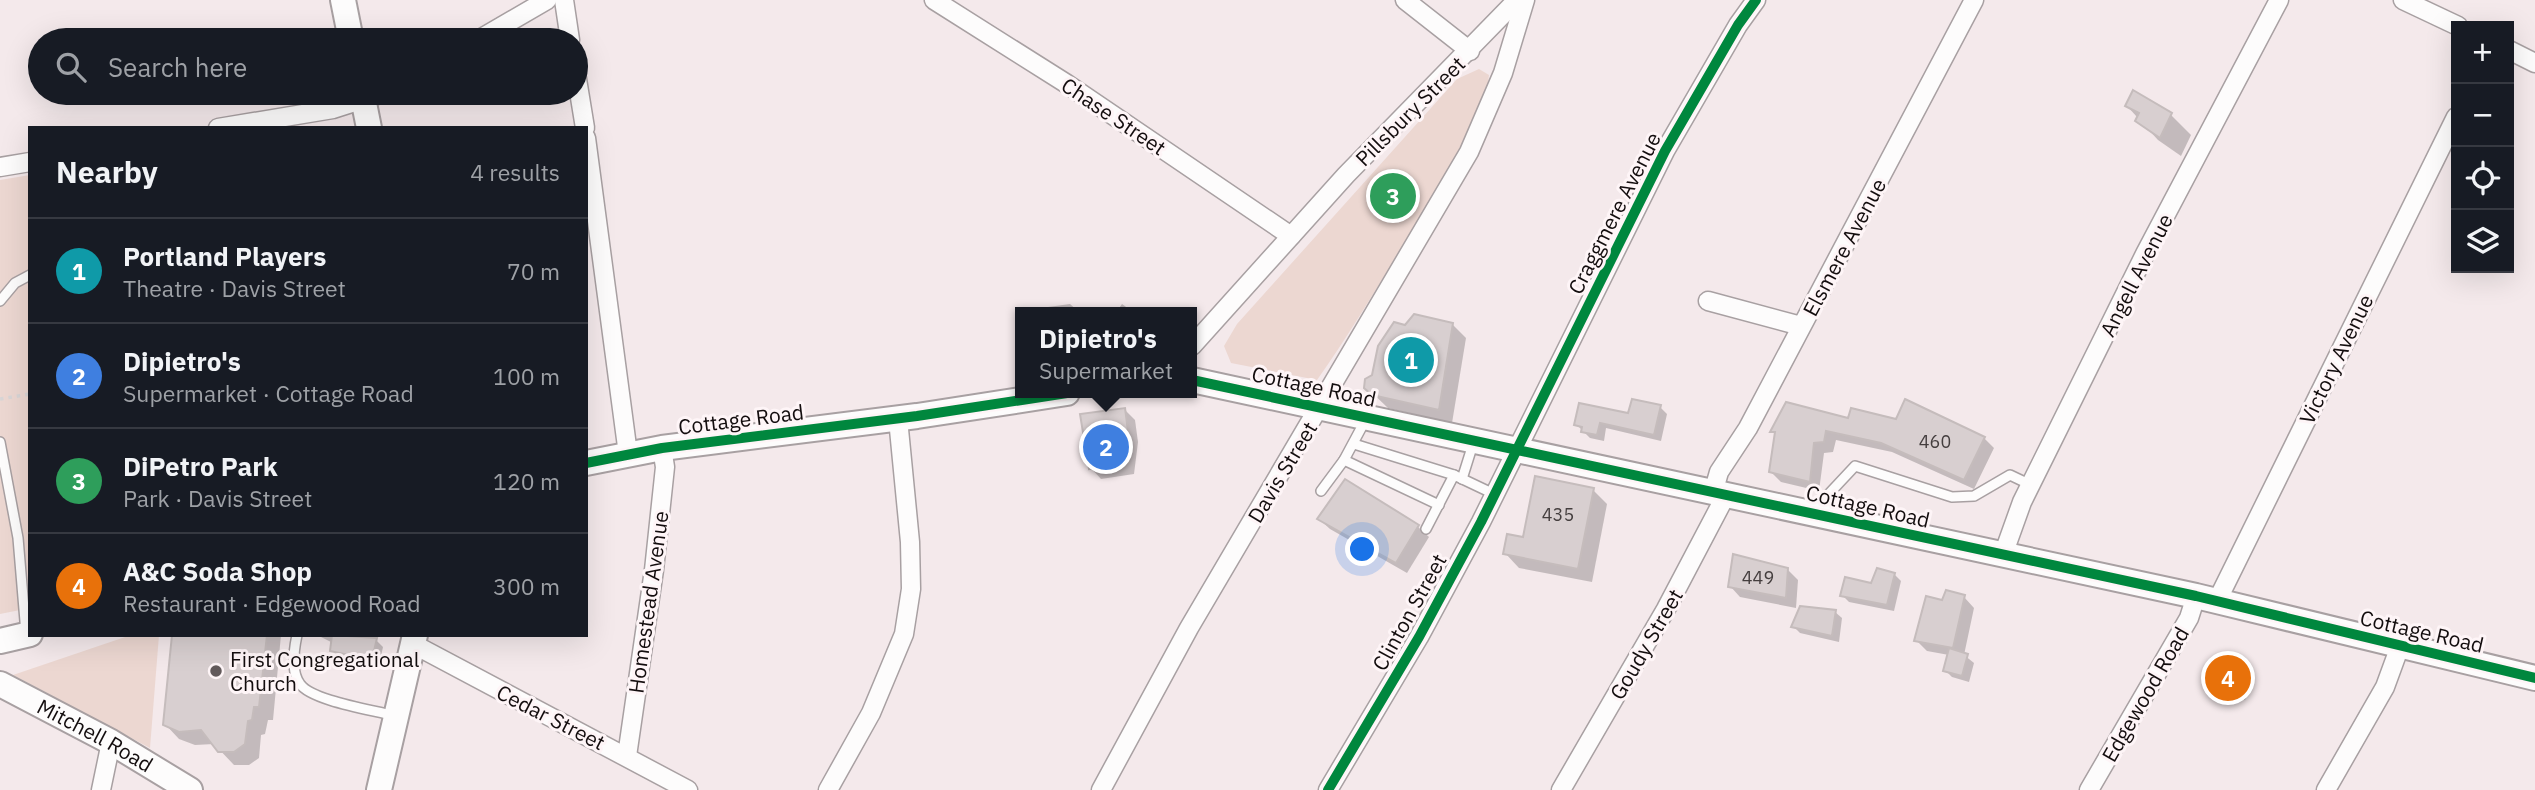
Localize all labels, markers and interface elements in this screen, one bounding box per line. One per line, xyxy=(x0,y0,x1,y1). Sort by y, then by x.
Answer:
map controls xyxy=(2451,21,2514,273)
button: + xyxy=(2451,21,2514,84)
search box xyxy=(28,28,588,105)
icon: search xyxy=(52,48,90,86)
text: Search here xyxy=(108,50,247,84)
street label: Pillsbury Street xyxy=(1349,50,1471,172)
street label: Chase Street xyxy=(1056,71,1172,161)
button: − xyxy=(2451,84,2514,147)
street label: Craggmere Avenue xyxy=(1561,127,1667,299)
button: locate xyxy=(2451,147,2514,210)
text: Nearby xyxy=(56,152,158,191)
text: 4 results xyxy=(470,157,560,187)
pin: 3 xyxy=(1370,170,1416,222)
street label: Elsmere Avenue xyxy=(1796,173,1892,321)
street label: Angell Avenue xyxy=(2093,209,2179,341)
button: layers xyxy=(2451,210,2514,273)
text: Portland Players xyxy=(123,239,326,273)
text: 1 xyxy=(72,256,86,286)
text: 70 m xyxy=(507,256,560,286)
text: Theatre · Davis Street xyxy=(123,273,346,303)
street label: Victory Avenue xyxy=(2292,289,2380,429)
popup xyxy=(1015,307,1197,398)
text: Dipietro's xyxy=(1039,321,1157,355)
pin: 1 xyxy=(1388,334,1434,386)
text: Dipietro's xyxy=(123,344,241,378)
text: Supermarket xyxy=(1039,355,1173,385)
street label: Cottage Road xyxy=(1249,359,1379,413)
text: 2 xyxy=(72,361,86,391)
text: 100 m xyxy=(493,361,560,391)
text: Supermarket · Cottage Road xyxy=(123,378,414,408)
street label: Cottage Road xyxy=(677,397,805,441)
street label: Davis Street xyxy=(1241,416,1323,528)
pin: 2 xyxy=(1083,421,1129,473)
house number: 460 xyxy=(1919,430,1951,453)
text: DiPetro Park xyxy=(123,449,278,483)
text: 3 xyxy=(72,466,86,496)
text: 120 m xyxy=(493,466,560,496)
street label: Cottage Road xyxy=(1803,478,1933,534)
text: Park · Davis Street xyxy=(123,483,312,513)
house number: 435 xyxy=(1542,503,1574,526)
street label: Homestead Avenue xyxy=(621,509,675,695)
your location xyxy=(1345,532,1379,566)
street label: Clinton Street xyxy=(1365,549,1453,675)
text: A&C Soda Shop xyxy=(123,554,312,588)
house number: 449 xyxy=(1742,566,1774,589)
text: 4 xyxy=(72,571,86,601)
text: 300 m xyxy=(493,571,560,601)
street label: Goudy Street xyxy=(1603,584,1689,704)
text: Restaurant · Edgewood Road xyxy=(123,588,421,618)
street label: Cottage Road xyxy=(2357,603,2487,659)
street label: Edgewood Road xyxy=(2095,621,2195,767)
place label: First Congregational Church xyxy=(230,645,420,697)
pin: 4 xyxy=(2205,652,2251,704)
marker: First Congregational Church xyxy=(208,663,224,679)
street label: Cedar Street xyxy=(492,678,610,756)
street label: Mitchell Road xyxy=(32,692,158,778)

